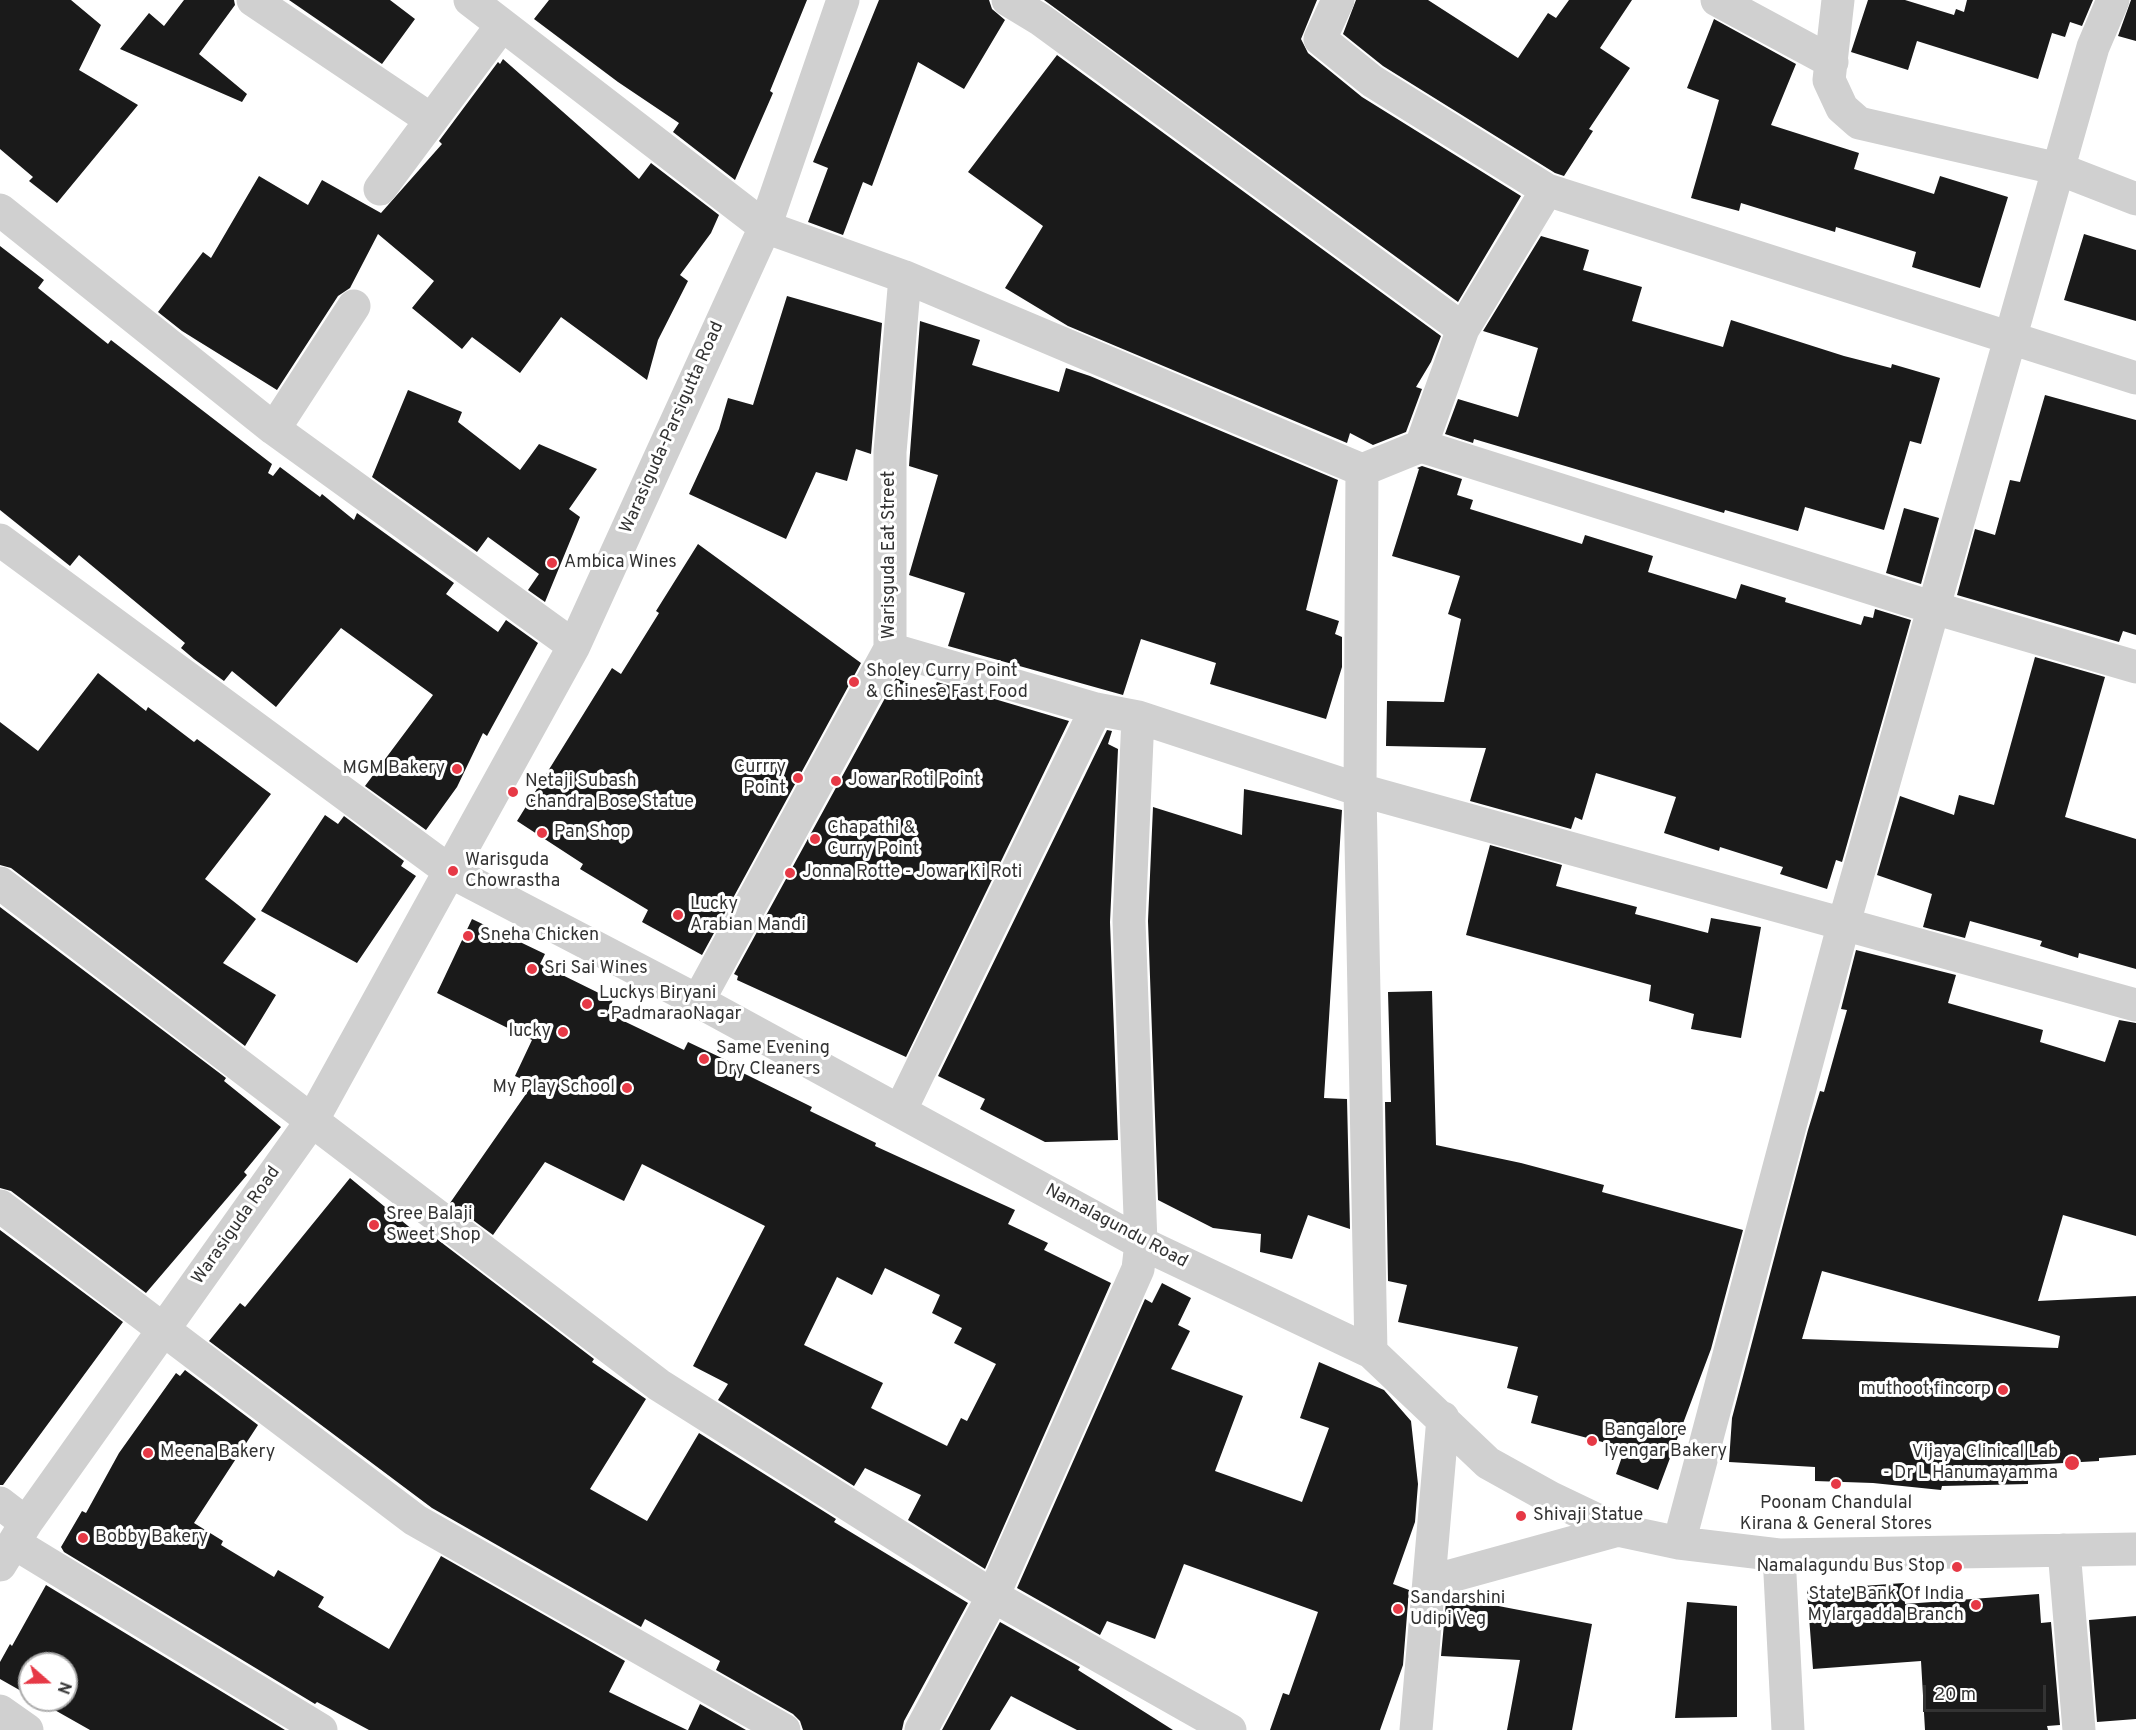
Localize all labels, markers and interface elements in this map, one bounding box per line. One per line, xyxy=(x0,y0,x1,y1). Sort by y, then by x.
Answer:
street label: Warasiguda-Parsigutta Road xyxy=(616,319,730,537)
street label: Warisguda Eat Street xyxy=(879,471,901,639)
place label: Ambica Wines xyxy=(564,552,677,574)
marker: Ambica Wines xyxy=(545,556,559,570)
place label: Sholey Curry Point & Chinese Fast Food xyxy=(866,661,1028,704)
marker: Sholey Curry Point & Chinese Fast Food xyxy=(847,675,861,689)
place label: Currry Point xyxy=(734,757,786,800)
place label: MGM Bakery xyxy=(342,758,445,780)
marker: MGM Bakery xyxy=(450,762,464,776)
place label: Jowar Roti Point xyxy=(848,770,981,792)
place label: Netaji Subash Chandra Bose Statue xyxy=(525,771,694,814)
marker: Currry Point xyxy=(791,771,805,785)
marker: Jowar Roti Point xyxy=(829,774,843,788)
marker: Netaji Subash Chandra Bose Statue xyxy=(506,785,520,799)
place label: Chapathi & Curry Point xyxy=(827,818,919,860)
place label: Pan Shop xyxy=(554,822,630,844)
marker: Pan Shop xyxy=(535,826,549,840)
marker: Chapathi & Curry Point xyxy=(808,832,822,846)
place label: Warisguda Chowrastha xyxy=(465,850,560,892)
place label: Jonna Rotte - Jowar Ki Roti xyxy=(802,862,1022,884)
marker: Warisguda Chowrastha xyxy=(446,864,460,878)
marker: Jonna Rotte - Jowar Ki Roti xyxy=(783,866,797,880)
place label: Lucky Arabian Mandi xyxy=(690,894,806,936)
marker: Lucky Arabian Mandi xyxy=(671,908,685,922)
place label: Sneha Chicken xyxy=(480,925,599,947)
marker: Sneha Chicken xyxy=(461,929,475,943)
place label: Sri Sai Wines xyxy=(544,958,648,980)
marker: Sri Sai Wines xyxy=(525,962,539,976)
place label: Luckys Biryani - PadmaraoNagar xyxy=(599,983,742,1026)
marker: Luckys Biryani - PadmaraoNagar xyxy=(580,997,594,1011)
place label: lucky xyxy=(508,1021,551,1043)
marker: lucky xyxy=(556,1025,570,1039)
place label: Same Evening Dry Cleaners xyxy=(716,1038,830,1080)
marker: Same Evening Dry Cleaners xyxy=(697,1052,711,1066)
place label: My Play School xyxy=(493,1077,615,1099)
marker: My Play School xyxy=(620,1081,634,1095)
street label: Warasiguda Road xyxy=(188,1163,286,1289)
street label: Namalagundu Road xyxy=(1041,1180,1191,1274)
place label: Sree Balaji Sweet Shop xyxy=(386,1204,481,1246)
marker: Sree Balaji Sweet Shop xyxy=(367,1218,381,1232)
place label: muthoot fincorp xyxy=(1860,1379,1991,1401)
marker: muthoot fincorp xyxy=(1996,1383,2010,1397)
place label: Bangalore Iyengar Bakery xyxy=(1604,1420,1727,1462)
marker: Bangalore Iyengar Bakery xyxy=(1585,1434,1599,1448)
place label: Meena Bakery xyxy=(160,1442,275,1464)
place label: Vijaya Clinical Lab - Dr L Hanumayamma xyxy=(1883,1442,2058,1484)
marker: Meena Bakery xyxy=(141,1446,155,1460)
marker: Vijaya Clinical Lab - Dr L Hanumayamma xyxy=(2063,1454,2081,1472)
marker: Poonam Chandulal Kirana & General Stores xyxy=(1829,1477,1843,1491)
place label: Poonam Chandulal Kirana & General Stores xyxy=(1740,1493,1932,1536)
place label: Shivaji Statue xyxy=(1533,1505,1643,1527)
marker: Shivaji Statue xyxy=(1514,1509,1528,1523)
place label: Bobby Bakery xyxy=(95,1527,208,1549)
marker: Bobby Bakery xyxy=(76,1531,90,1545)
place label: Namalagundu Bus Stop xyxy=(1757,1556,1945,1578)
marker: Namalagundu Bus Stop xyxy=(1950,1560,1964,1574)
place label: State Bank Of India Mylargadda Branch xyxy=(1807,1584,1964,1626)
place label: Sandarshini Udipi Veg xyxy=(1410,1588,1505,1630)
marker: State Bank Of India Mylargadda Branch xyxy=(1969,1598,1983,1612)
marker: Sandarshini Udipi Veg xyxy=(1391,1602,1405,1616)
north arrow xyxy=(18,1652,78,1712)
scale bar xyxy=(1926,1673,2049,1711)
text: N xyxy=(52,1679,74,1696)
text: 20 m xyxy=(1934,1684,1976,1707)

